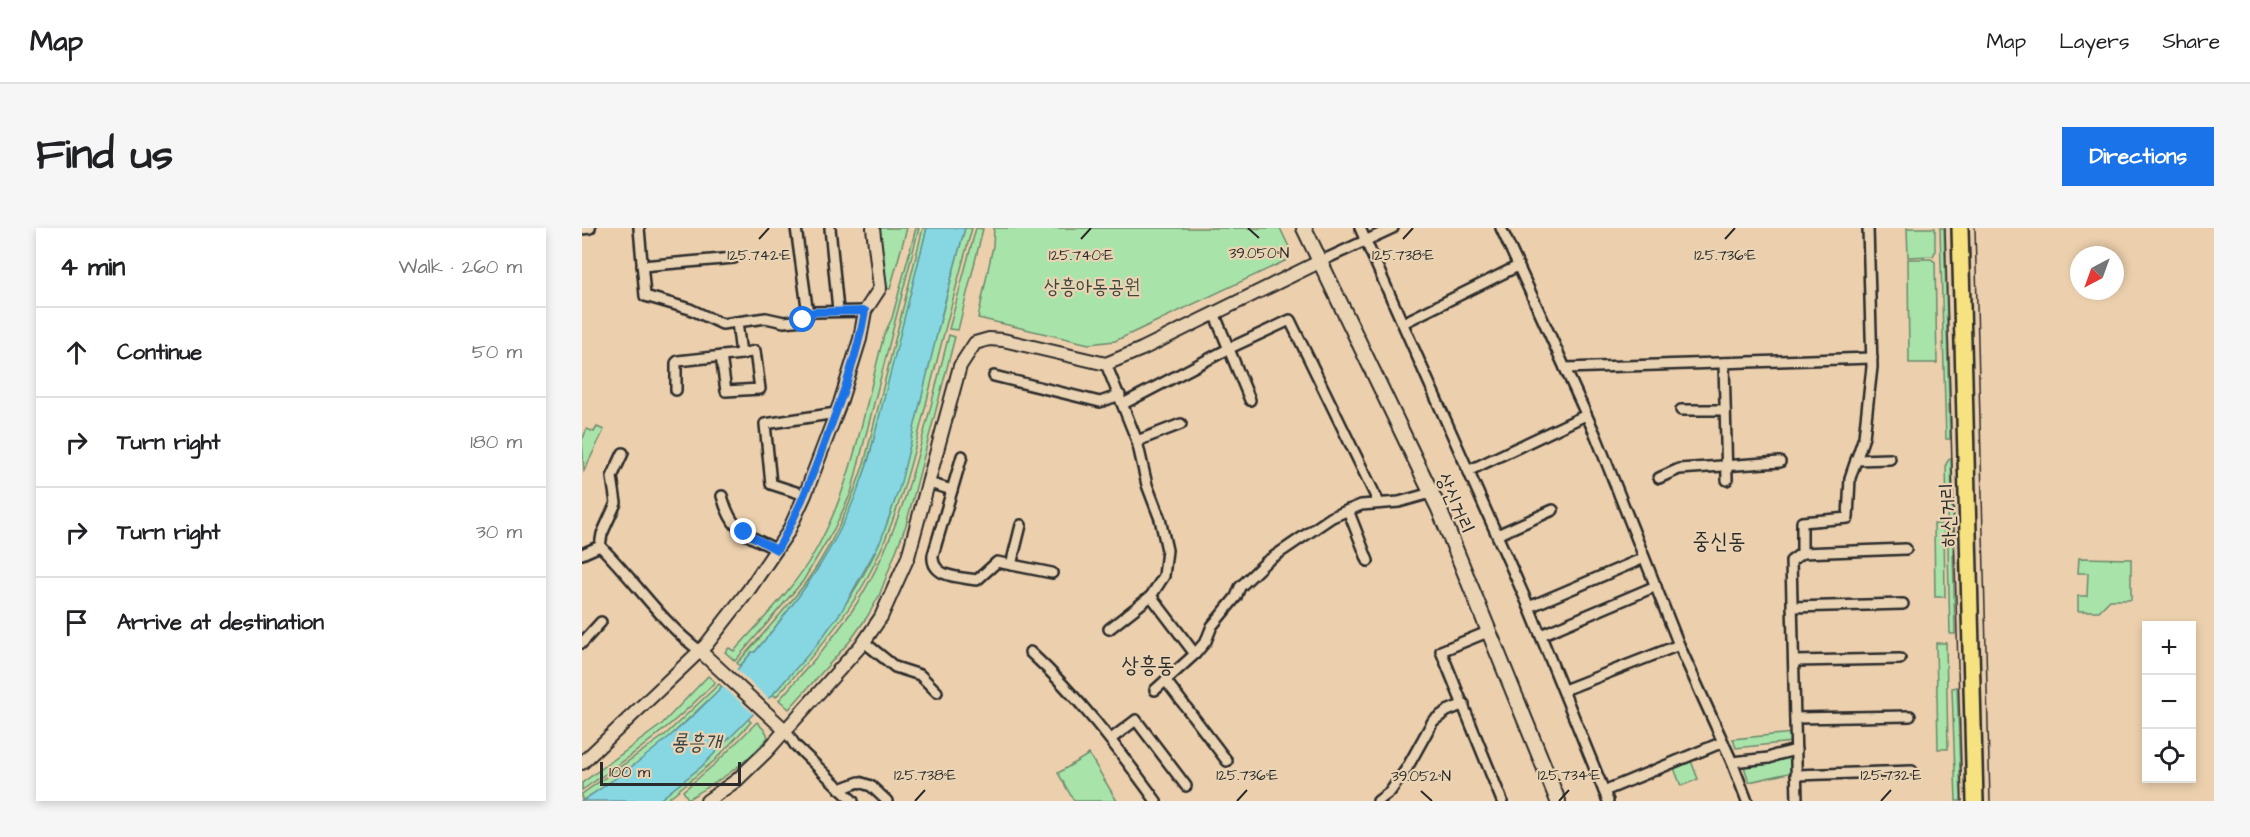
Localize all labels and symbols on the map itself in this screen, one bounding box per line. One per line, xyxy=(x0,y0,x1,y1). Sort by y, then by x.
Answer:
text: 39.050°N xyxy=(1229,243,1289,264)
text: 125.742°E xyxy=(727,245,791,266)
text: 125.740°E xyxy=(1049,245,1113,266)
text: 125.738°E xyxy=(1372,245,1434,266)
text: 125.736°E xyxy=(1694,245,1756,266)
north arrow xyxy=(2070,246,2124,300)
park label: 상흥아동공원 xyxy=(1044,273,1140,301)
route start xyxy=(789,306,815,332)
street label: 상신거리 xyxy=(1429,468,1481,539)
street label: 하신거리 xyxy=(1933,482,1963,548)
route end xyxy=(730,518,756,544)
district label: 중신동 xyxy=(1692,526,1746,557)
district label: 상흥동 xyxy=(1121,650,1175,681)
water label: 룡흥개 xyxy=(671,728,724,757)
scale bar xyxy=(600,759,741,786)
text: 125.738°E xyxy=(894,765,956,786)
text: 125.736°E xyxy=(1216,765,1278,786)
text: 125.734°E xyxy=(1538,765,1600,786)
text: 125.732°E xyxy=(1861,765,1922,786)
text: 39.052°N xyxy=(1391,766,1451,787)

